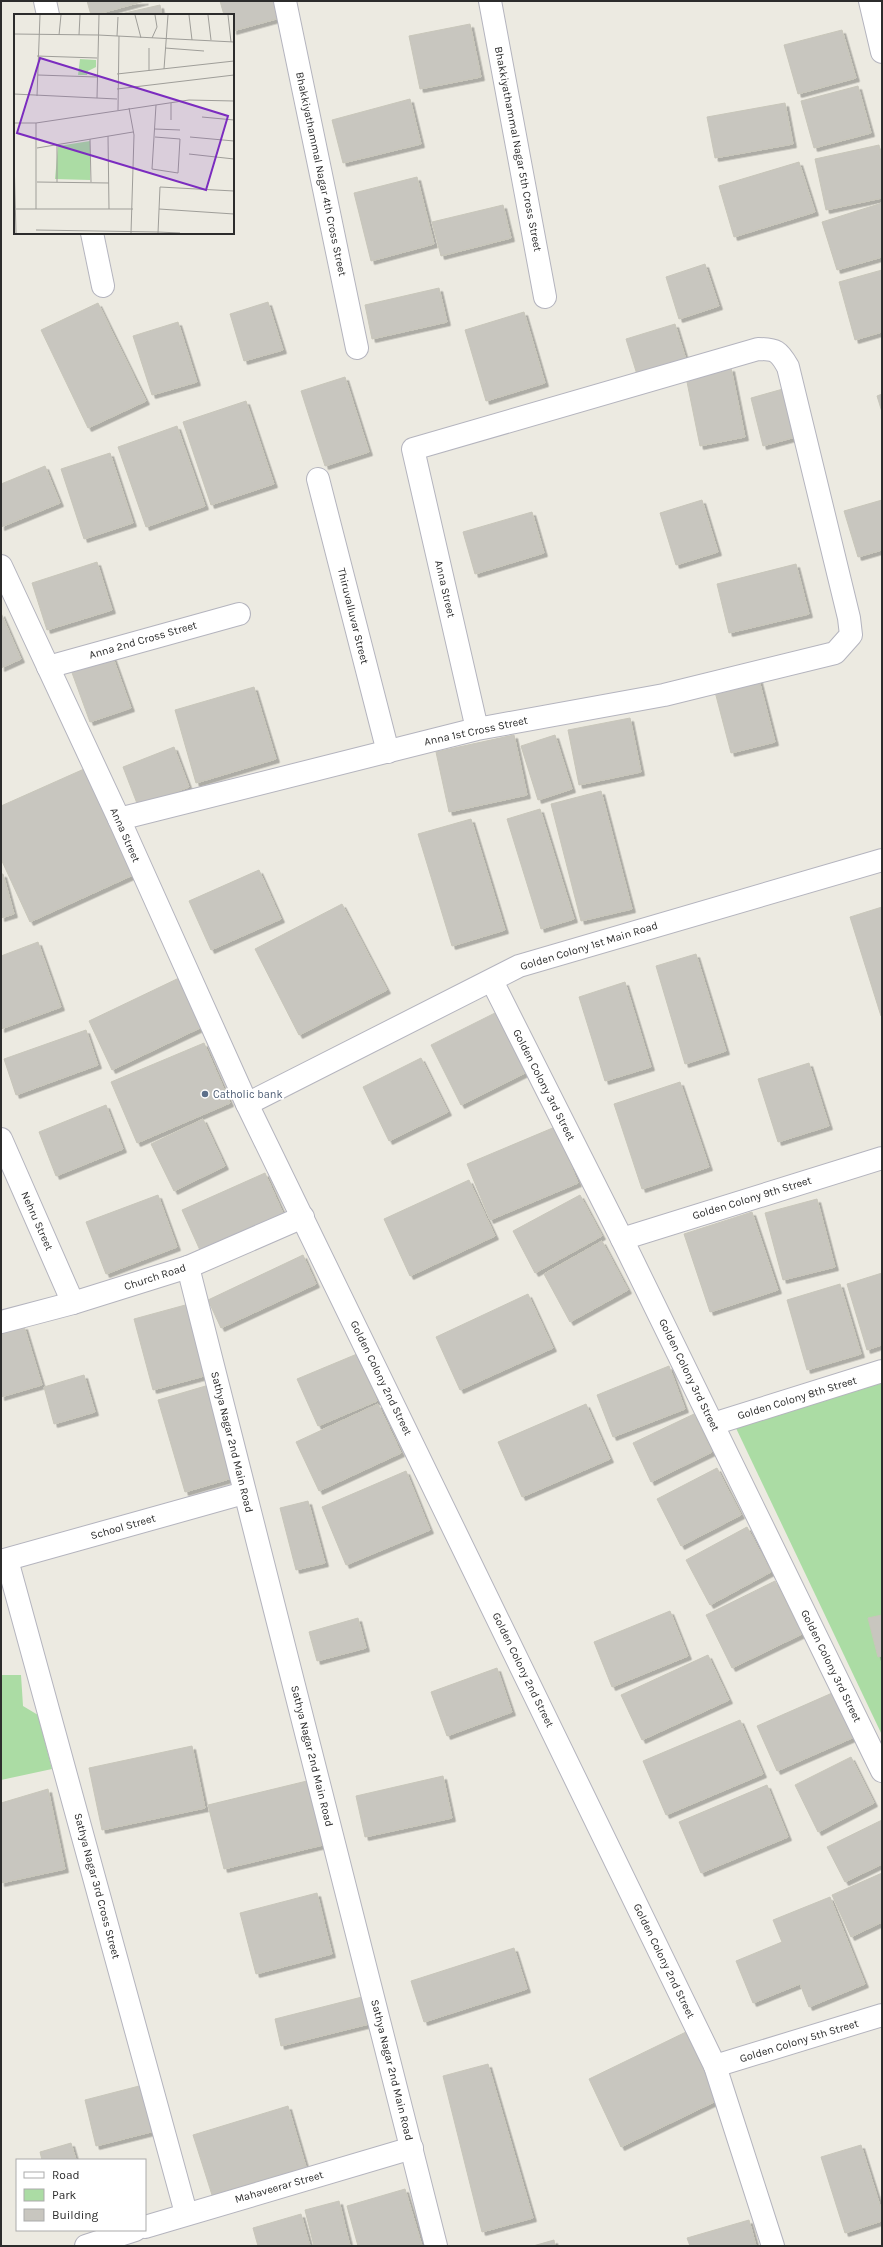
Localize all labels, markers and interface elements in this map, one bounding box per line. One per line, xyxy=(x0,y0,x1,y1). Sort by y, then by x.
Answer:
inset map xyxy=(14,14,234,234)
street label: Bhakkiyathammal Nagar 5th Cross Street xyxy=(492,45,544,253)
street label: Bhakkiyathammal Nagar 4th Cross Street xyxy=(293,71,349,277)
street label: Anna Street xyxy=(432,559,458,619)
street label: Thiruvalluvar Street xyxy=(335,566,371,666)
street label: Anna 2nd Cross Street xyxy=(88,618,198,662)
street label: Anna 1st Cross Street xyxy=(423,714,529,748)
street label: Anna Street xyxy=(107,806,143,864)
street label: Golden Colony 1st Main Road xyxy=(519,919,659,973)
street label: Golden Colony 3rd Street xyxy=(510,1027,578,1143)
place label: Catholic bank xyxy=(213,1088,283,1101)
marker: Catholic bank xyxy=(200,1089,210,1099)
street label: Golden Colony 9th Street xyxy=(691,1174,813,1222)
street label: Nehru Street xyxy=(18,1189,56,1253)
street label: Church Road xyxy=(122,1261,188,1293)
street label: Golden Colony 3rd Street xyxy=(656,1317,722,1433)
street label: Golden Colony 2nd Street xyxy=(348,1318,414,1438)
street label: Sathya Nagar 2nd Main Road xyxy=(208,1370,256,1514)
street label: Golden Colony 8th Street xyxy=(736,1374,858,1422)
street label: School Street xyxy=(89,1512,157,1542)
street label: Golden Colony 3rd Street xyxy=(798,1608,864,1724)
street label: Golden Colony 2nd Street xyxy=(490,1610,556,1730)
street label: Sathya Nagar 2nd Main Road xyxy=(288,1684,336,1828)
street label: Sathya Nagar 3rd Cross Street xyxy=(71,1812,123,1960)
street label: Golden Colony 2nd Street xyxy=(631,1901,697,2021)
street label: Sathya Nagar 2nd Main Road xyxy=(368,1998,416,2142)
street label: Golden Colony 5th Street xyxy=(738,2017,860,2065)
legend xyxy=(16,2159,146,2231)
text: Road xyxy=(52,2168,80,2182)
street label: Mahaveerar Street xyxy=(233,2168,325,2206)
text: Park xyxy=(52,2188,77,2202)
text: Building xyxy=(52,2208,99,2222)

